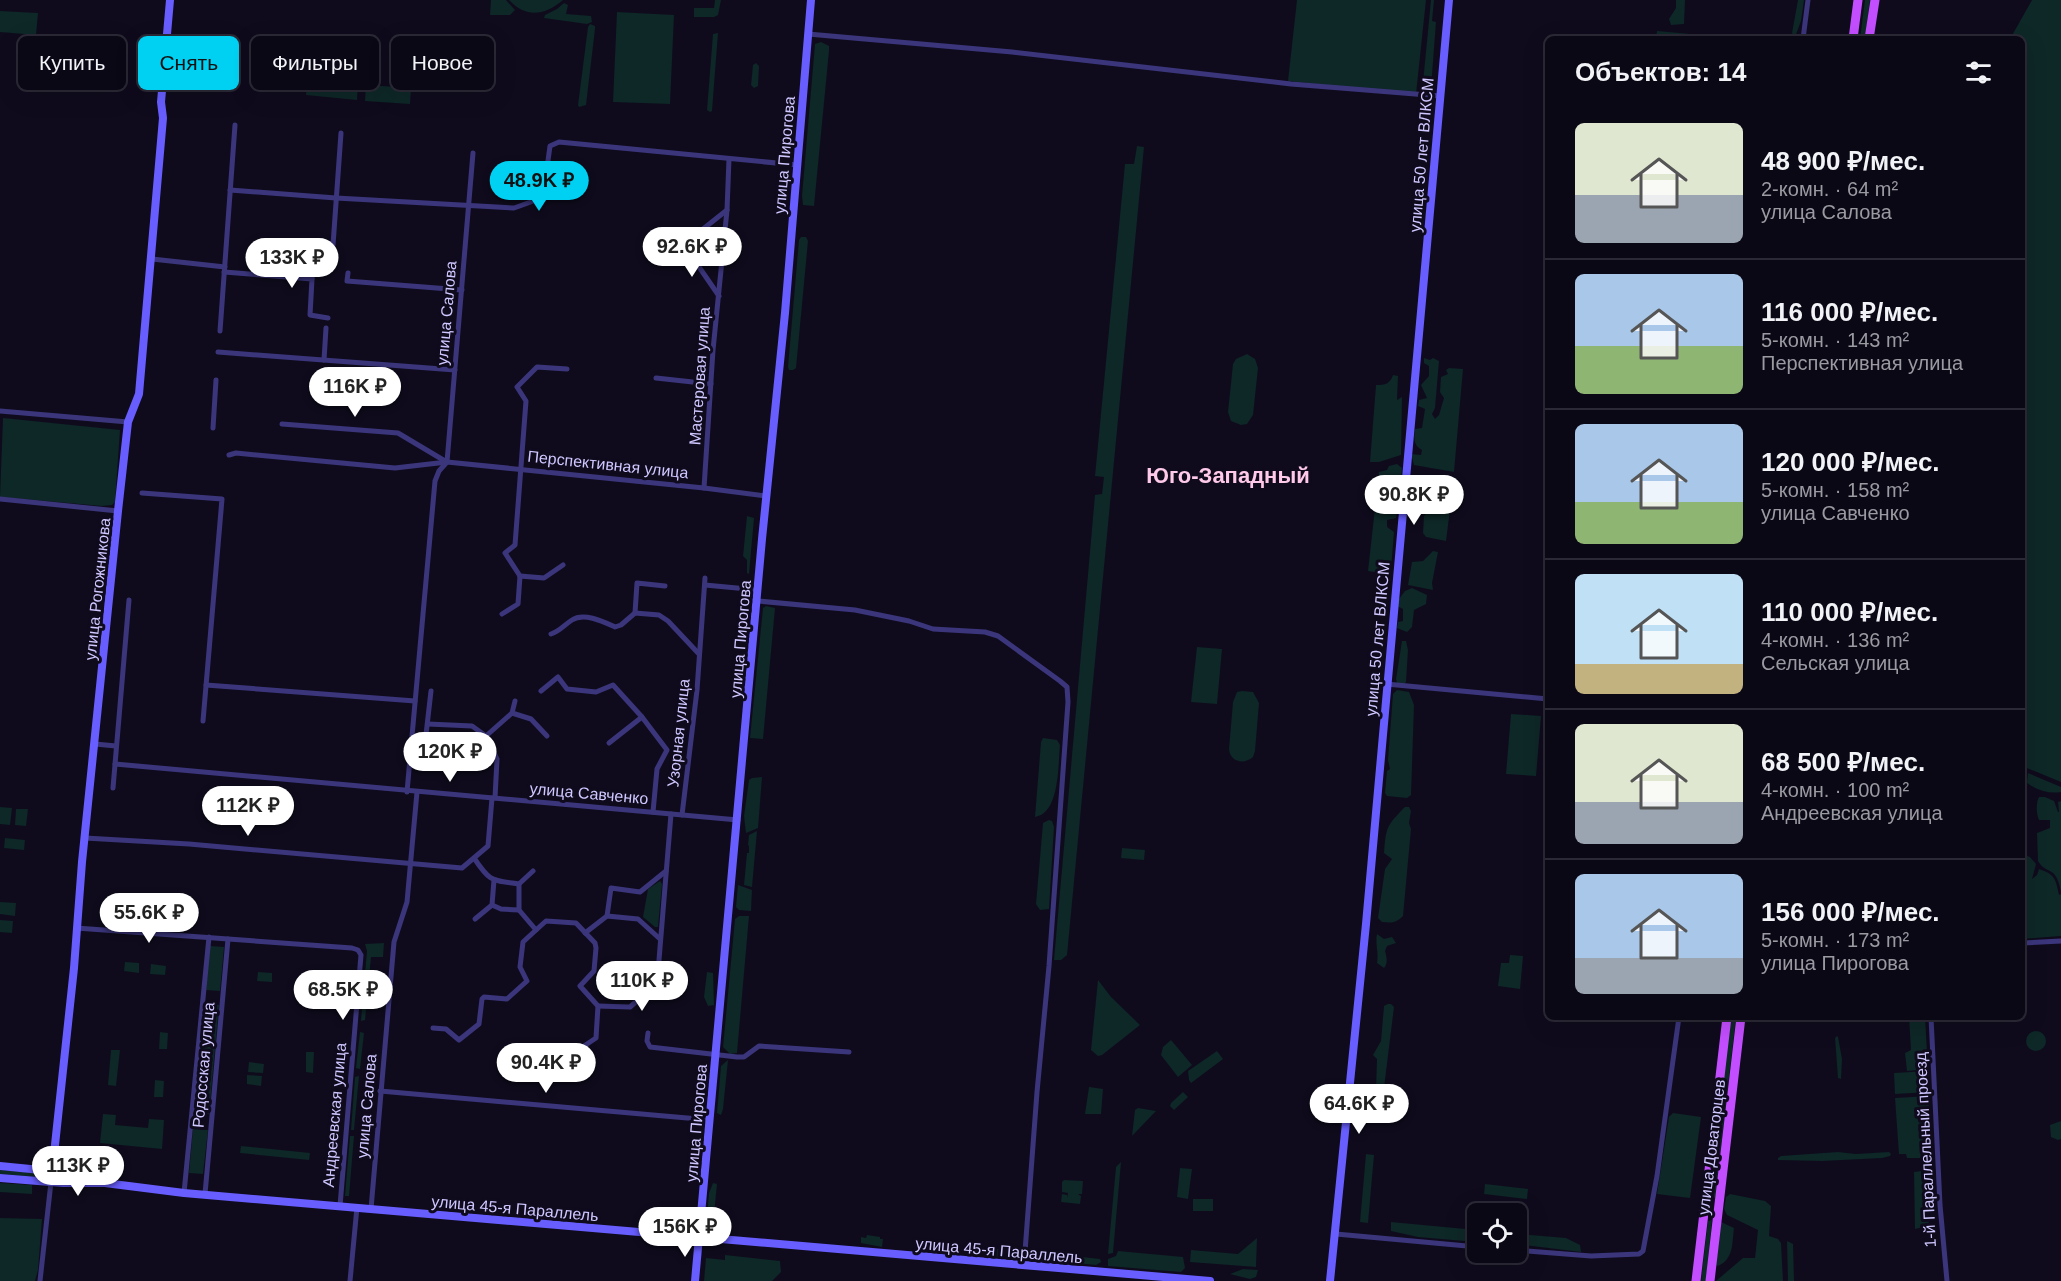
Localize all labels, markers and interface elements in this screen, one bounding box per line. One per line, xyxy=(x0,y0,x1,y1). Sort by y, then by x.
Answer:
chip: Купить xyxy=(18,36,126,90)
chip: Снять xyxy=(138,36,239,90)
chip: Фильтры xyxy=(251,36,379,90)
chip: Новое xyxy=(391,36,494,90)
icon: filters xyxy=(1962,56,1995,89)
text: Объектов: 14 xyxy=(1575,57,1746,87)
street label: улица 50 лет ВЛКСМ xyxy=(1406,77,1437,233)
street label: улица Пирогова xyxy=(771,95,798,215)
text: 48 900 ₽/мес. xyxy=(1761,146,1925,176)
icon: home xyxy=(1623,147,1695,219)
pin: 48.9K ₽ xyxy=(484,161,594,212)
text: 48.9K ₽ xyxy=(504,169,574,191)
text: 2-комн. · 64 m² xyxy=(1761,178,1898,200)
text: улица Салова xyxy=(1761,201,1892,223)
pin: 92.6K ₽ xyxy=(637,227,747,278)
text: 92.6K ₽ xyxy=(657,235,727,257)
pin: 133K ₽ xyxy=(243,238,341,289)
text: 133K ₽ xyxy=(259,246,325,268)
street label: улица Салова xyxy=(433,260,460,366)
text: 116 000 ₽/мес. xyxy=(1761,297,1938,327)
icon: home xyxy=(1623,298,1695,370)
street label: Мастеровая улица xyxy=(686,306,713,446)
text: 5-комн. · 143 m² xyxy=(1761,329,1909,351)
text: Перспективная улица xyxy=(1761,352,1963,374)
pin: 116K ₽ xyxy=(306,367,404,418)
text: 116K ₽ xyxy=(323,375,387,397)
text: 120 000 ₽/мес. xyxy=(1761,447,1940,477)
street label: Перспективная улица xyxy=(527,448,689,481)
icon: home xyxy=(1623,448,1695,520)
district label: Юго-Западный xyxy=(1146,463,1310,488)
pin: 90.8K ₽ xyxy=(1359,475,1469,526)
text: 5-комн. · 158 m² xyxy=(1761,479,1909,501)
text: 90.8K ₽ xyxy=(1379,483,1449,505)
text: улица Савченко xyxy=(1761,502,1910,524)
street label: улица Рогожникова xyxy=(82,517,113,661)
street label: улица 50 лет ВЛКСМ xyxy=(1362,561,1393,717)
street label: улица Пирогова xyxy=(727,579,754,699)
text: 110 000 ₽/мес. xyxy=(1761,597,1938,627)
icon: home xyxy=(1623,598,1695,670)
text: 4-комн. · 136 m² xyxy=(1761,629,1909,651)
text: Сельская улица xyxy=(1761,652,1910,674)
street label: Узорная улица xyxy=(664,678,693,788)
pin: 120K ₽ xyxy=(401,732,499,783)
text: 120K ₽ xyxy=(417,740,483,762)
text: 68 500 ₽/мес. xyxy=(1761,747,1925,777)
icon: home xyxy=(1623,748,1695,820)
text: 4-комн. · 100 m² xyxy=(1761,779,1909,801)
street label: улица Савченко xyxy=(529,780,649,807)
pin: 112K ₽ xyxy=(199,786,297,837)
text: 112K ₽ xyxy=(216,794,280,816)
text: Андреевская улица xyxy=(1761,802,1943,824)
pin: 55.6K ₽ xyxy=(94,893,204,944)
text: 156 000 ₽/мес. xyxy=(1761,897,1940,927)
icon: home xyxy=(1623,898,1695,970)
text: 55.6K ₽ xyxy=(114,901,184,923)
text: 5-комн. · 173 m² xyxy=(1761,929,1909,951)
text: улица Пирогова xyxy=(1761,952,1909,974)
pin: 110K ₽ xyxy=(593,961,691,1012)
text: 110K ₽ xyxy=(610,969,674,991)
pin: 68.5K ₽ xyxy=(288,970,398,1021)
text: 68.5K ₽ xyxy=(308,978,378,1000)
street label: Родосская улица xyxy=(190,1001,217,1129)
street label: Андреевская улица xyxy=(320,1042,349,1188)
pin: 90.4K ₽ xyxy=(491,1043,601,1094)
text: 90.4K ₽ xyxy=(511,1051,581,1073)
street label: 1-й Параллельный проезд xyxy=(1912,1051,1939,1248)
street label: улица Салова xyxy=(353,1053,380,1159)
street label: улица Пирогова xyxy=(683,1063,710,1183)
street label: улица Доваторцев xyxy=(1695,1078,1728,1216)
pin: 64.6K ₽ xyxy=(1304,1084,1414,1135)
text: 64.6K ₽ xyxy=(1324,1092,1394,1114)
pin: 113K ₽ xyxy=(29,1146,127,1197)
text: 113K ₽ xyxy=(46,1154,110,1176)
street label: улица 45-я Параллель xyxy=(431,1193,599,1224)
map controls xyxy=(1467,1203,1527,1263)
button: locate xyxy=(1467,1203,1527,1263)
pin: 156K ₽ xyxy=(636,1207,734,1258)
text: 156K ₽ xyxy=(652,1215,718,1237)
street label: улица 45-я Параллель xyxy=(915,1235,1083,1266)

